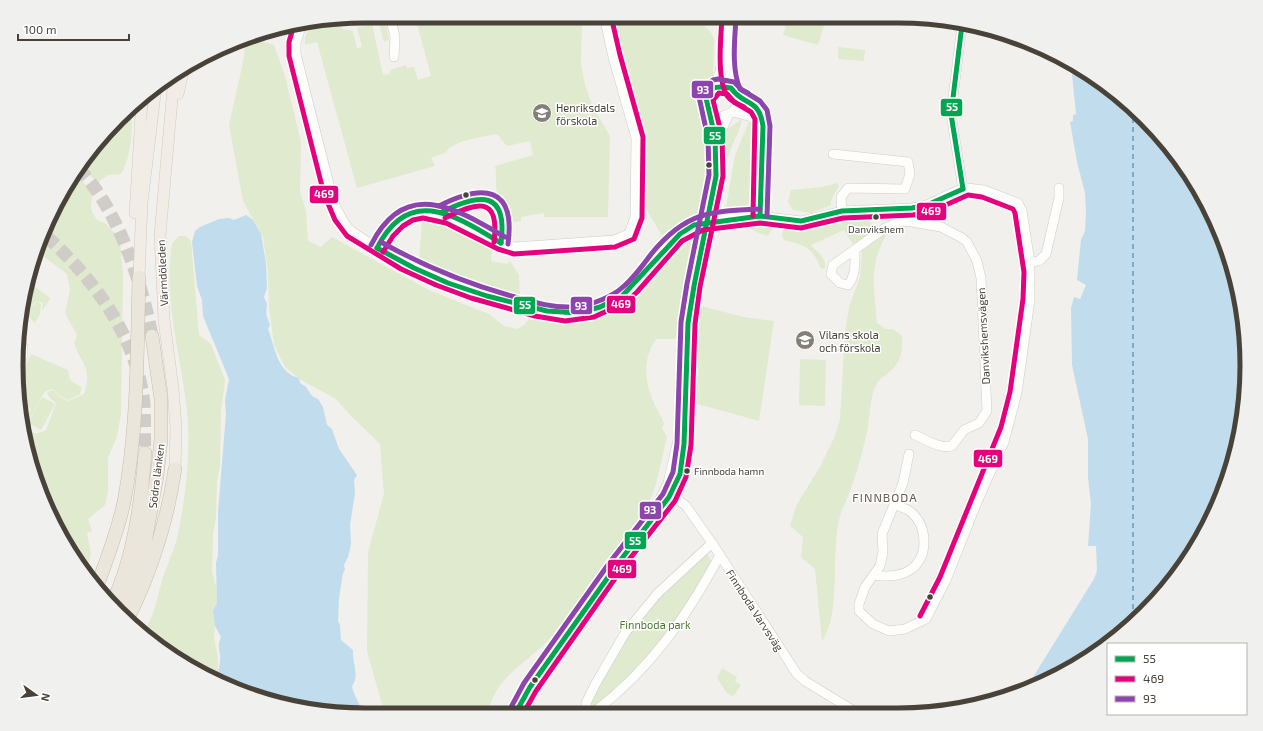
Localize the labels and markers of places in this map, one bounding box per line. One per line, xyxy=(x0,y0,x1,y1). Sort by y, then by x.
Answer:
place label: Henriksdals förskola xyxy=(556,101,616,127)
school or university icon: Henriksdals förskola xyxy=(531,102,553,124)
unlabelled marker xyxy=(704,160,714,170)
unlabelled marker xyxy=(461,190,471,200)
marker: Danvikshem xyxy=(871,212,881,222)
place label: Danvikshem xyxy=(848,223,904,235)
place label: Vilans skola och förskola xyxy=(819,328,881,354)
school or university icon: Vilans skola och förskola xyxy=(794,329,816,351)
place label: Finnboda hamn xyxy=(694,465,764,477)
marker: Finnboda hamn xyxy=(682,466,692,476)
unlabelled marker xyxy=(925,592,935,602)
unlabelled marker xyxy=(530,675,540,685)

